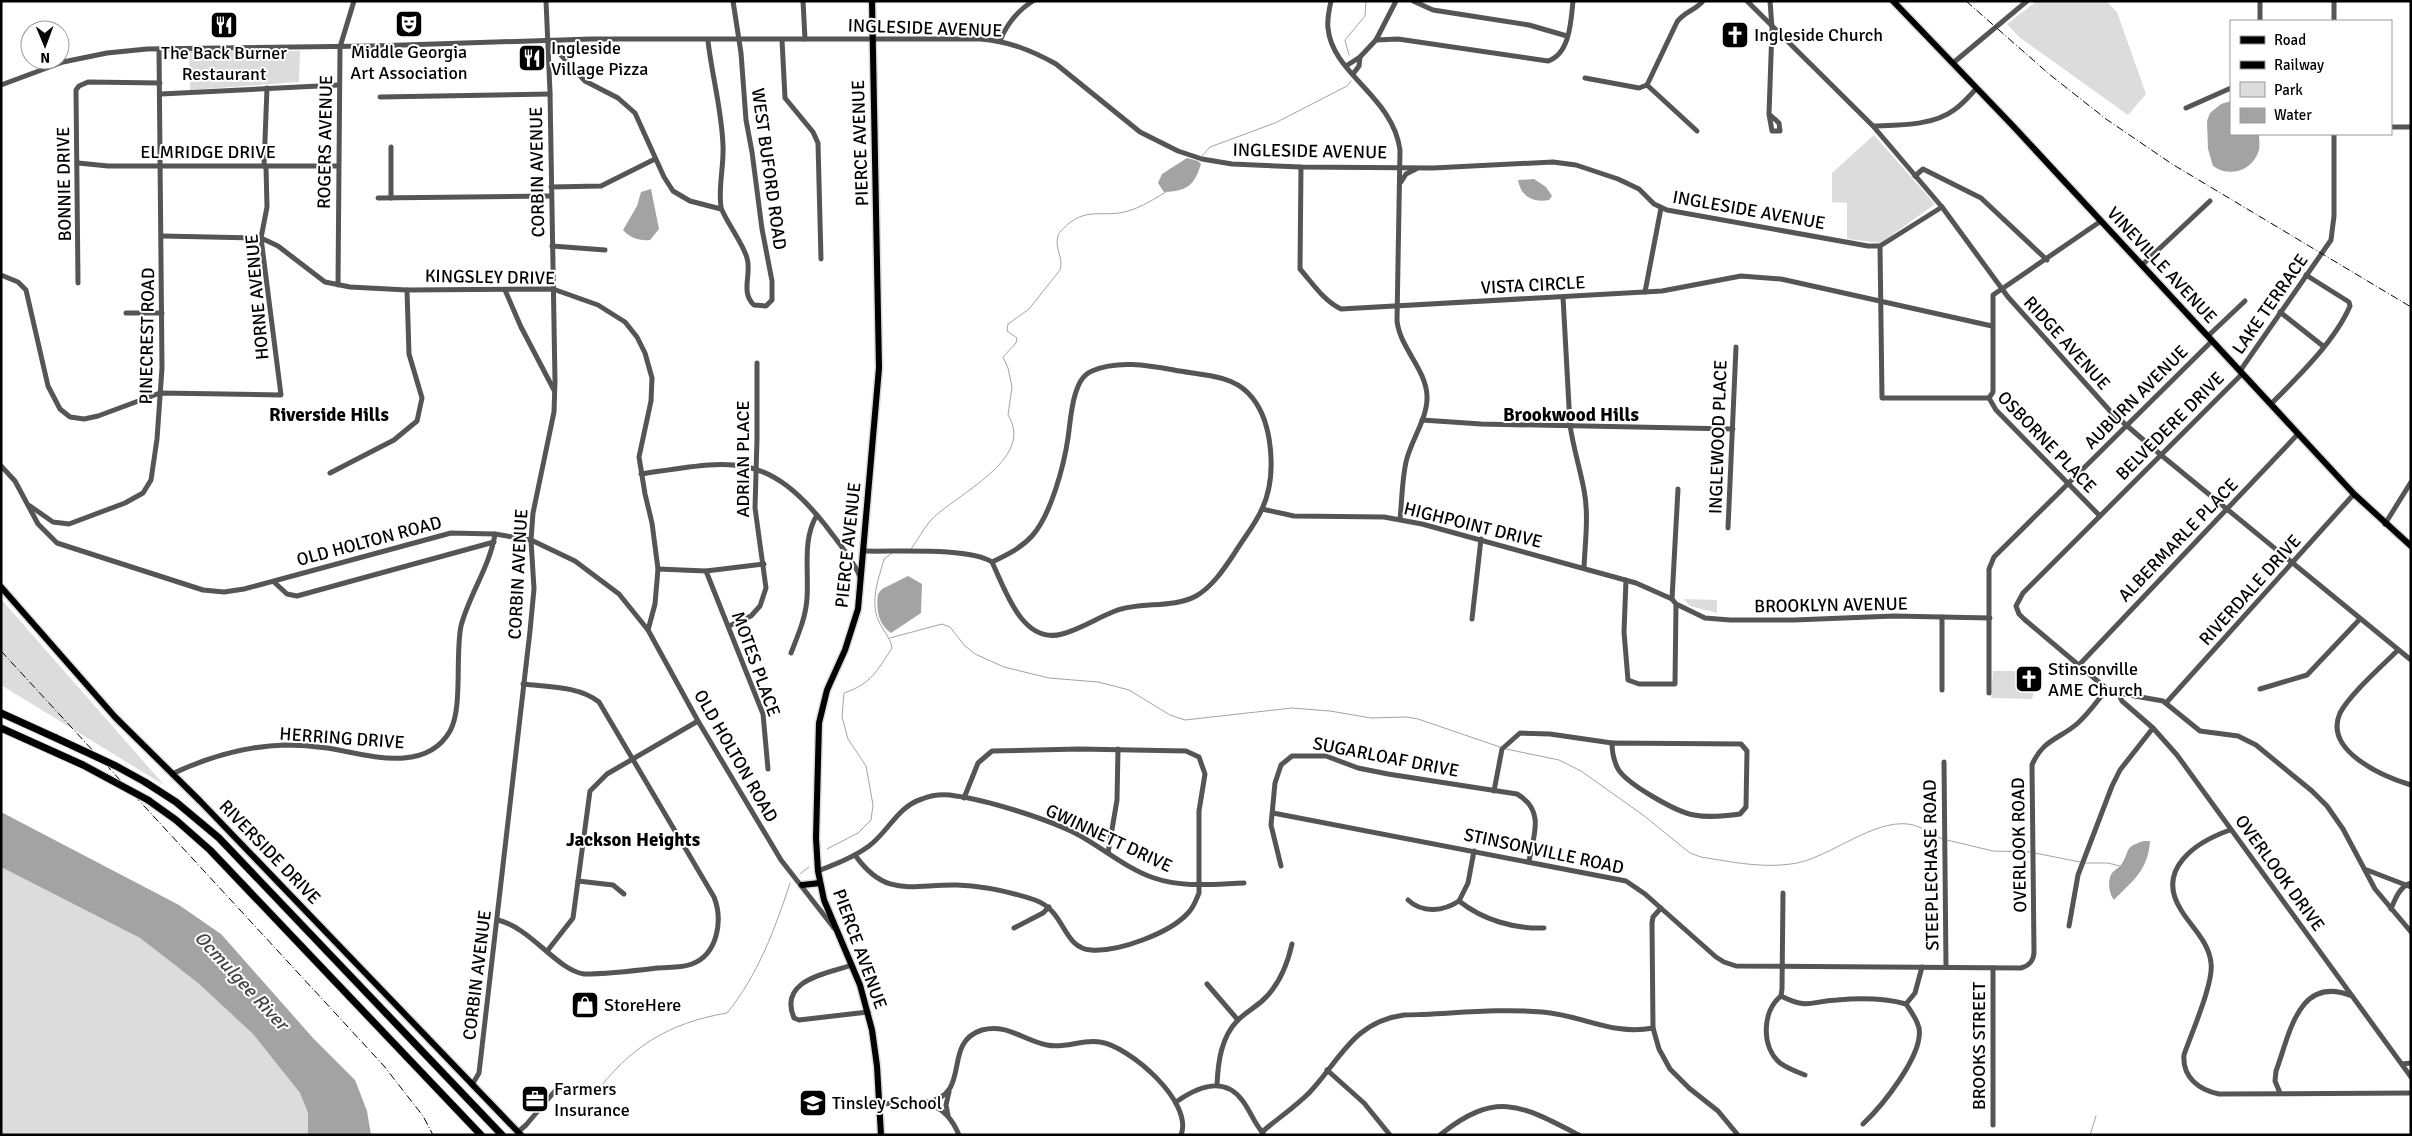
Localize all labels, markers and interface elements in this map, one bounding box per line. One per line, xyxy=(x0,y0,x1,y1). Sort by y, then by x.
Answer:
theatre icon: Middle Georgia Art Association xyxy=(394,9,424,39)
restaurant icon: The Back Burner Restaurant xyxy=(209,10,239,40)
street label: INGLESIDE AVENUE xyxy=(847,14,1003,42)
north arrow xyxy=(20,20,70,70)
church icon: Ingleside Church xyxy=(1720,20,1750,50)
legend xyxy=(2230,20,2392,135)
place label: Ingleside Church xyxy=(1754,24,1883,46)
text: Road xyxy=(2274,31,2306,49)
place label: Ingleside Village Pizza xyxy=(551,37,648,80)
place label: Middle Georgia Art Association xyxy=(350,41,468,84)
place label: The Back Burner Restaurant xyxy=(161,42,287,85)
restaurant icon: Ingleside Village Pizza xyxy=(517,43,547,73)
text: N xyxy=(40,49,50,66)
text: Railway xyxy=(2274,56,2324,74)
street label: ROGERS AVENUE xyxy=(313,75,337,209)
street label: PIERCE AVENUE xyxy=(847,79,873,207)
text: Park xyxy=(2274,81,2303,99)
street label: WEST BUFORD ROAD xyxy=(747,87,791,251)
street label: CORBIN AVENUE xyxy=(525,106,549,238)
text: Water xyxy=(2274,106,2312,124)
street label: BONNIE DRIVE xyxy=(52,126,76,242)
street label: INGLESIDE AVENUE xyxy=(1232,139,1388,163)
street label: ELMRIDGE DRIVE xyxy=(140,141,276,163)
street label: INGLESIDE AVENUE xyxy=(1671,186,1827,234)
street label: VINEVILLE AVENUE xyxy=(2102,202,2222,328)
street label: HORNE AVENUE xyxy=(241,233,273,361)
street label: LAKE TERRACE xyxy=(2227,250,2313,358)
street label: KINGSLEY DRIVE xyxy=(425,265,555,289)
street label: PINECREST ROAD xyxy=(135,267,159,405)
street label: VISTA CIRCLE xyxy=(1480,271,1586,299)
street label: RIDGE AVENUE xyxy=(2019,292,2115,394)
street label: AUBURN AVENUE xyxy=(2080,341,2192,453)
street label: INGLEWOOD PLACE xyxy=(1704,360,1732,514)
street label: BELVEDERE DRIVE xyxy=(2111,367,2229,485)
street label: OSBORNE PLACE xyxy=(1993,387,2101,497)
street label: ADRIAN PLACE xyxy=(732,400,754,518)
district label: Riverside Hills xyxy=(269,403,389,427)
district label: Brookwood Hills xyxy=(1503,403,1639,427)
street label: ALBERMARLE PLACE xyxy=(2113,474,2243,606)
street label: PIERCE AVENUE xyxy=(830,481,866,609)
street label: HIGHPOINT DRIVE xyxy=(1402,497,1544,553)
street label: CORBIN AVENUE xyxy=(504,508,532,640)
street label: OLD HOLTON ROAD xyxy=(294,511,444,571)
street label: RIVERDALE DRIVE xyxy=(2194,530,2306,650)
street label: BROOKLYN AVENUE xyxy=(1754,593,1908,617)
street label: MOTES PLACE xyxy=(727,608,785,720)
place label: Stinsonville AME Church xyxy=(2048,658,2143,701)
church icon: Stinsonville AME Church xyxy=(2014,664,2044,694)
street label: OLD HOLTON ROAD xyxy=(689,686,783,826)
street label: HERRING DRIVE xyxy=(279,723,405,753)
street label: SUGARLOAF DRIVE xyxy=(1311,732,1461,782)
street label: OVERLOOK ROAD xyxy=(2007,777,2031,913)
street label: STEEPLECHASE ROAD xyxy=(1919,779,1943,951)
street label: RIVERSIDE DRIVE xyxy=(215,795,325,909)
street label: GWINNETT DRIVE xyxy=(1042,799,1176,877)
street label: OVERLOOK DRIVE xyxy=(2230,810,2330,936)
street label: STINSONVILLE ROAD xyxy=(1462,823,1626,879)
district label: Jackson Heights xyxy=(566,828,700,852)
street label: PIERCE AVENUE xyxy=(828,886,892,1012)
street label: CORBIN AVENUE xyxy=(458,909,496,1041)
water label: Ocmulgee River xyxy=(189,926,295,1037)
street label: BROOKS STREET xyxy=(1968,982,1990,1110)
shop icon: StoreHere xyxy=(570,990,600,1020)
place label: StoreHere xyxy=(604,994,681,1016)
place label: Farmers Insurance xyxy=(554,1078,630,1121)
office icon: Farmers Insurance xyxy=(520,1084,550,1114)
school or university icon: Tinsley School xyxy=(798,1088,828,1118)
place label: Tinsley School xyxy=(832,1092,942,1114)

